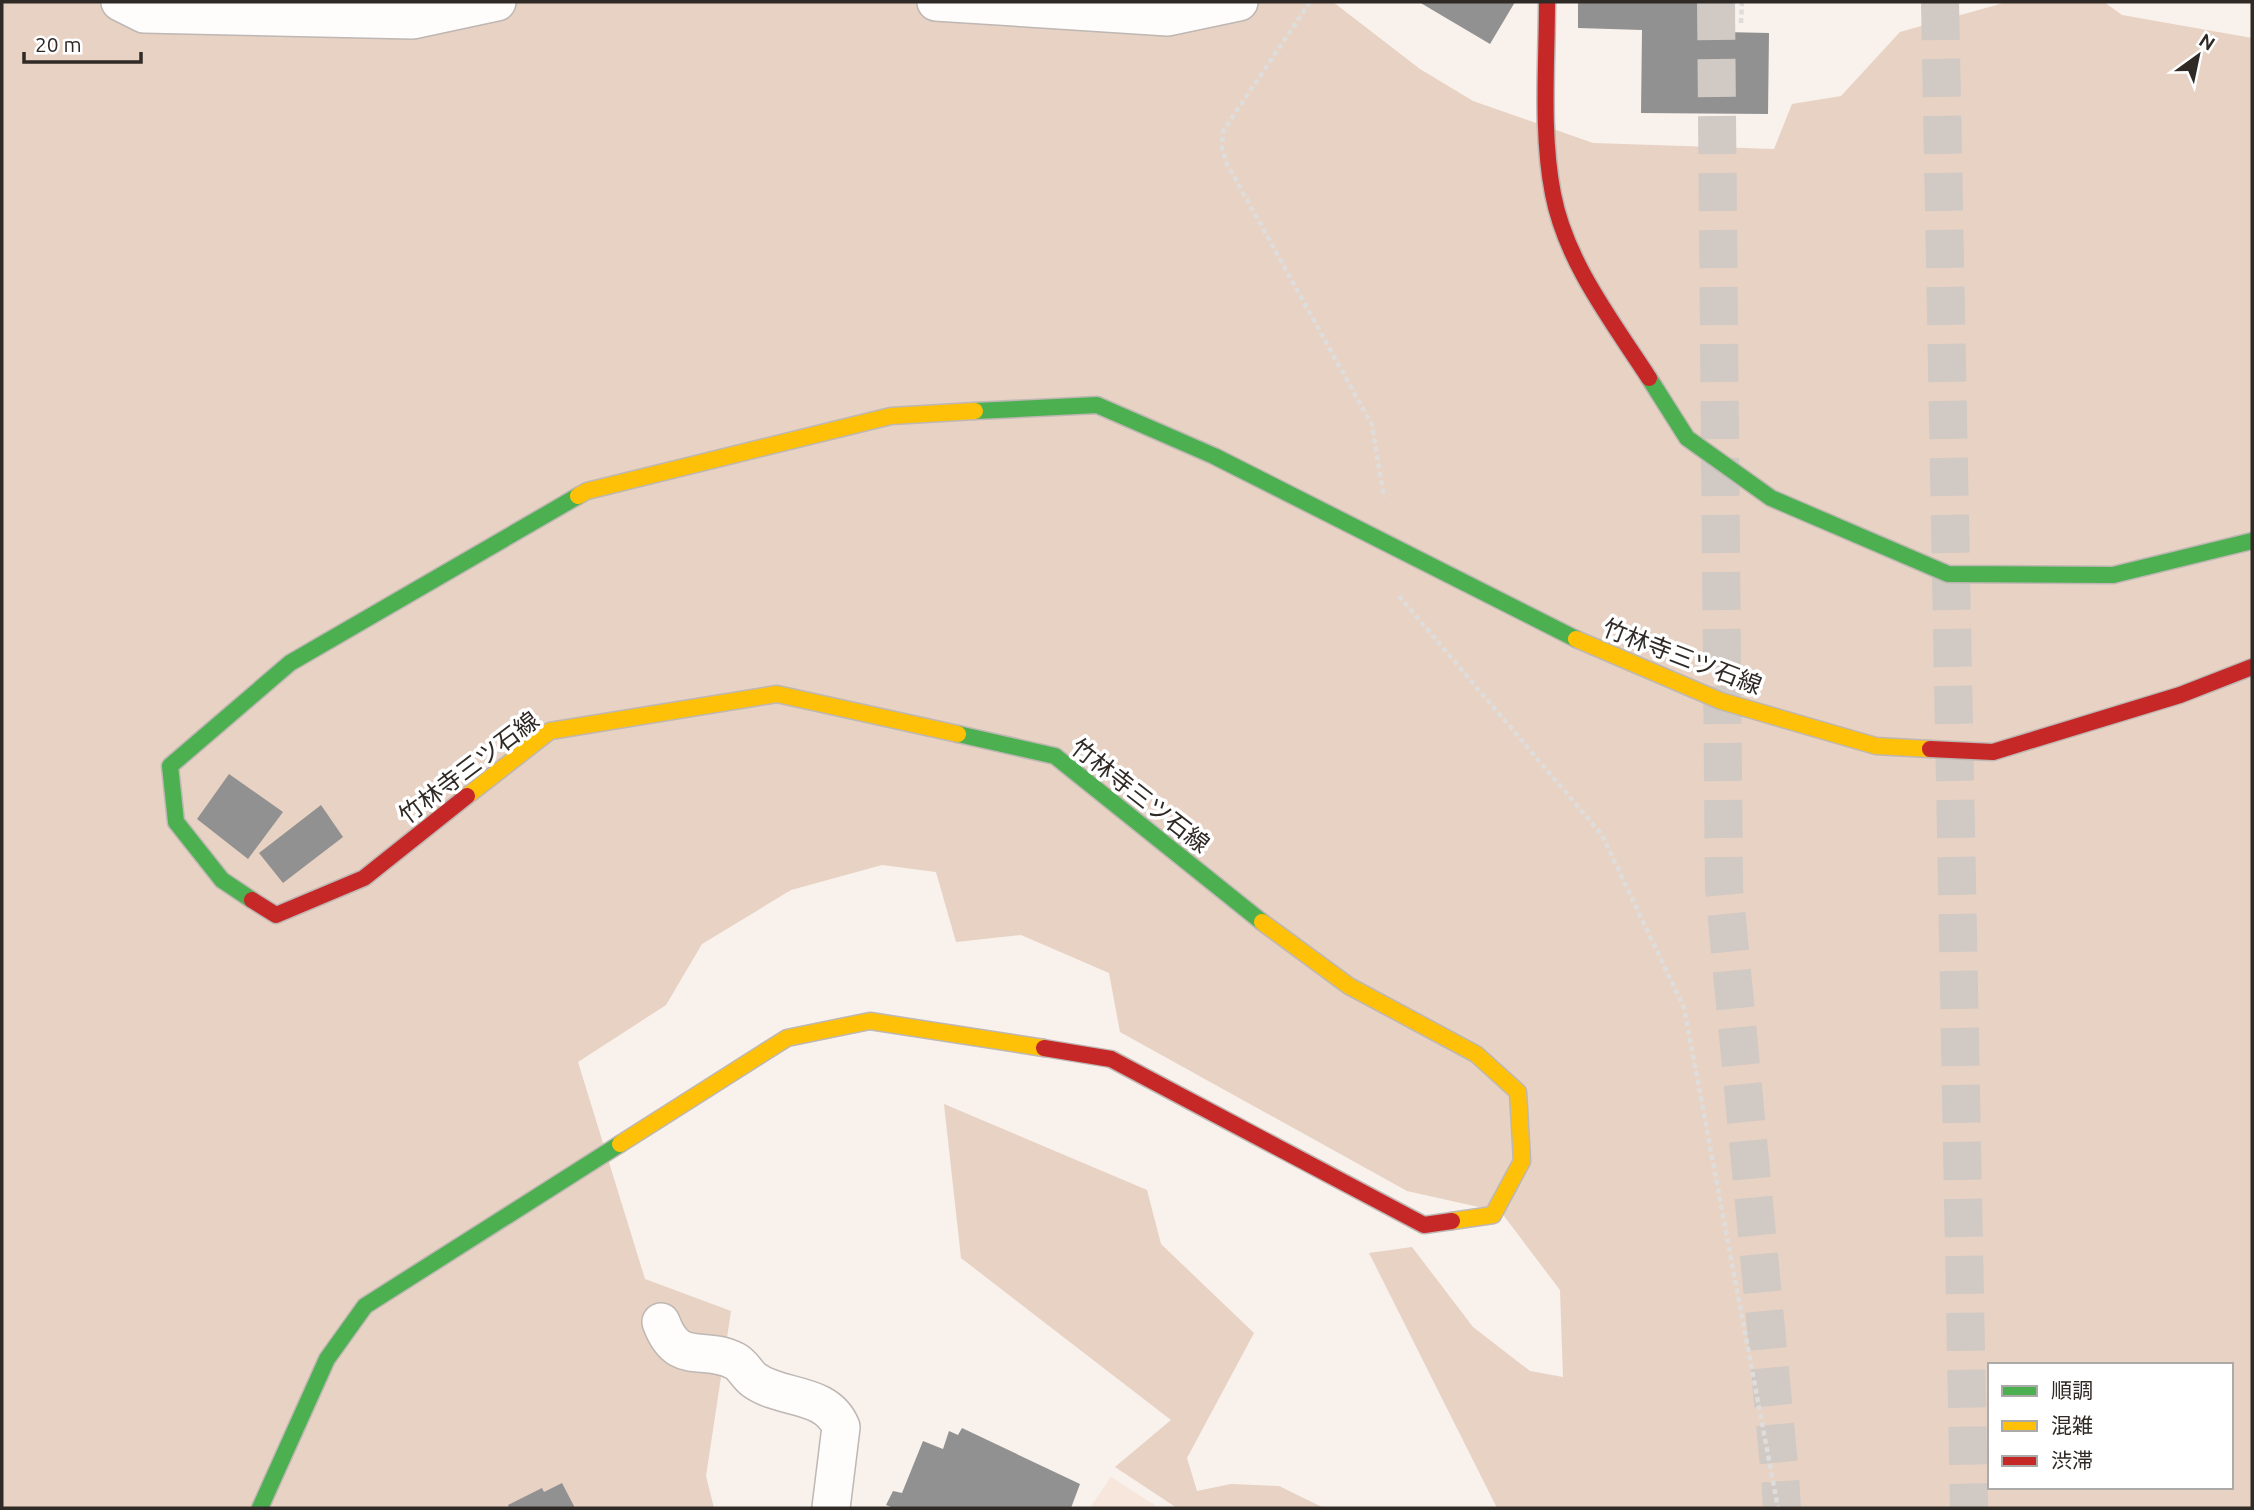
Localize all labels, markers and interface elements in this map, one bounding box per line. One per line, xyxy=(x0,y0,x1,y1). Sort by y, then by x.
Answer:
scale bar xyxy=(24,21,142,65)
north arrow xyxy=(2163,21,2233,91)
text: N xyxy=(2195,29,2219,55)
text: 20 m xyxy=(35,32,82,56)
street label: 竹林寺三ツ石線 xyxy=(1599,614,1765,699)
street label: 竹林寺三ツ石線 xyxy=(393,706,544,829)
street label: 竹林寺三ツ石線 xyxy=(1066,733,1215,858)
legend xyxy=(1988,1363,2233,1489)
text: 順調 xyxy=(2051,1378,2093,1402)
text: 混雑 xyxy=(2051,1413,2093,1437)
text: 渋滞 xyxy=(2051,1448,2093,1472)

